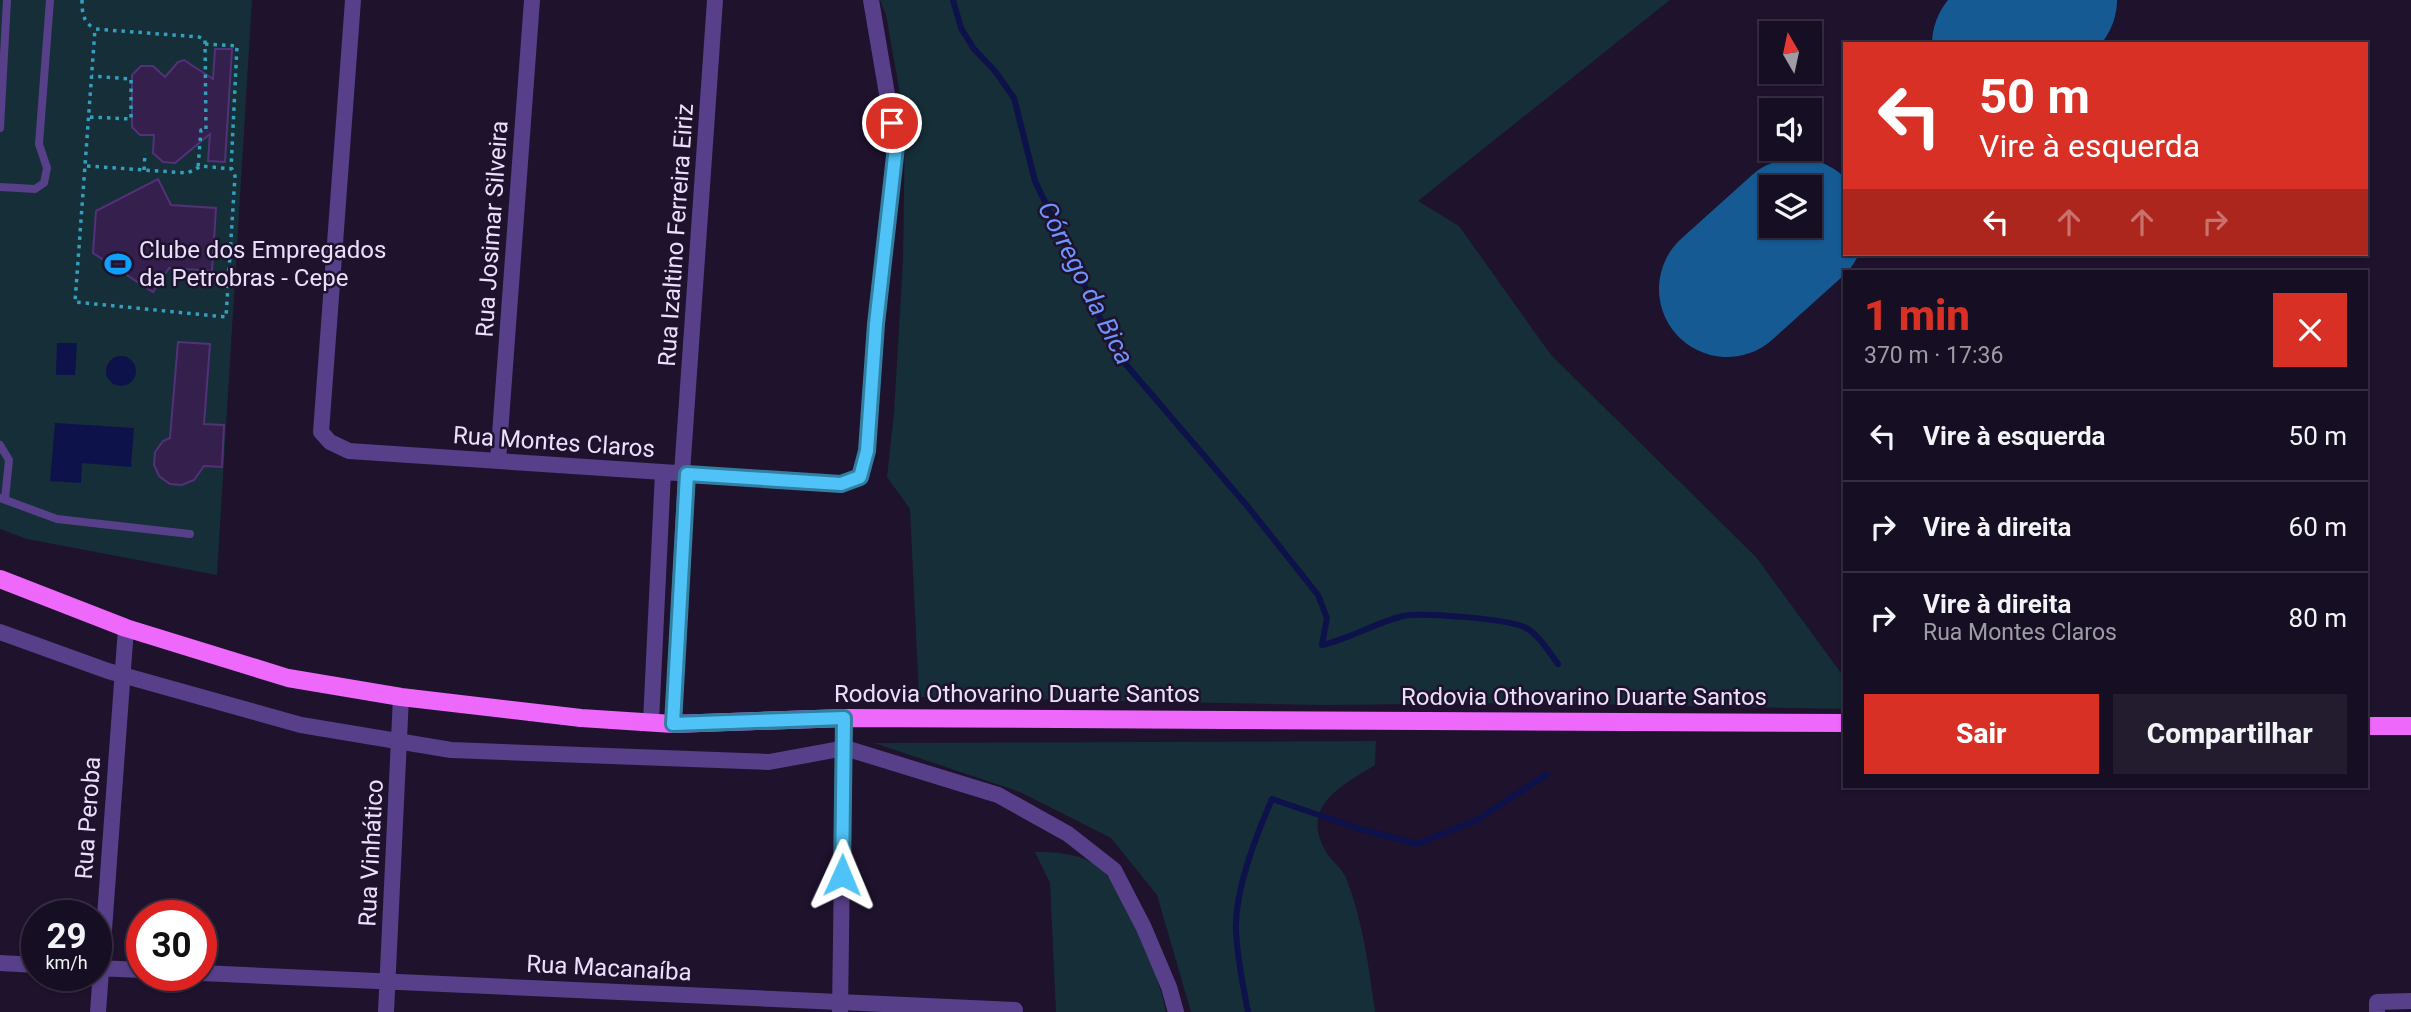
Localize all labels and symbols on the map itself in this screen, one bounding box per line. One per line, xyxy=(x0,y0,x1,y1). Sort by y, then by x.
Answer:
north arrow xyxy=(1759,21,1822,84)
pin xyxy=(862,93,922,153)
street label: Rua Izaltino Ferreira Eiriz xyxy=(653,103,699,367)
street label: Rua Josimar Silveira xyxy=(470,120,514,338)
water label: Córrego da Bica xyxy=(1032,196,1140,370)
place label: Clube dos Empregados da Petrobras - Cepe xyxy=(139,236,386,292)
sports icon: Clube dos Empregados da Petrobras - Cepe xyxy=(103,249,133,279)
street label: Rua Montes Claros xyxy=(452,421,656,463)
street label: Rodovia Othovarino Duarte Santos xyxy=(834,680,1200,708)
street label: Rodovia Othovarino Duarte Santos xyxy=(1401,683,1767,711)
street label: Rua Peroba xyxy=(70,756,106,880)
street label: Rua Vinhático xyxy=(353,779,389,927)
position arrow xyxy=(805,838,879,912)
speed limit sign: 30 xyxy=(126,900,217,991)
street label: Rua Macanaíba xyxy=(526,950,692,986)

